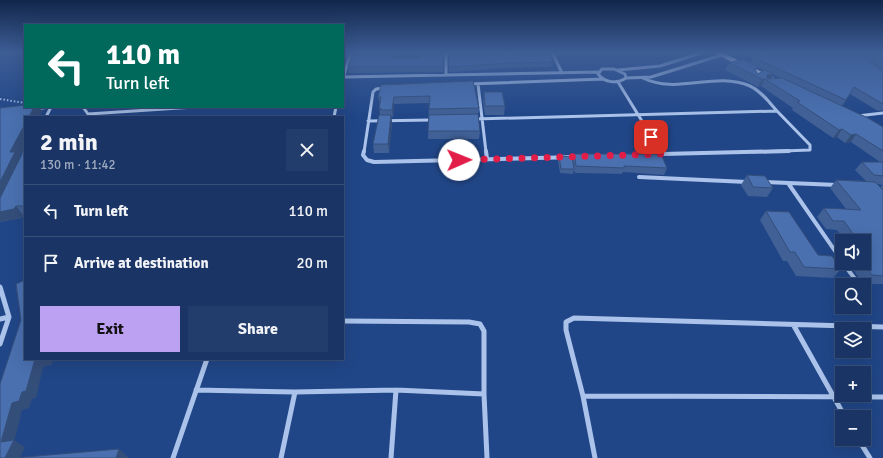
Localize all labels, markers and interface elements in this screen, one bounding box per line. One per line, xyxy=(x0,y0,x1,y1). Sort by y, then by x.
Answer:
text: 110 m xyxy=(106,38,180,72)
icon: left xyxy=(40,40,92,92)
text: Turn left xyxy=(106,72,169,94)
pin xyxy=(634,120,668,154)
icon: arrive xyxy=(640,126,662,148)
text: 2 min xyxy=(40,127,98,157)
button: close xyxy=(286,129,328,171)
position arrow xyxy=(438,139,480,181)
text: 130 m · 11:42 xyxy=(40,157,116,173)
icon: left xyxy=(40,200,62,222)
text: Turn left xyxy=(74,202,128,220)
text: 110 m xyxy=(288,202,328,220)
map controls xyxy=(835,234,871,446)
button: sound xyxy=(835,234,871,270)
icon: arrive xyxy=(40,252,62,274)
text: Arrive at destination xyxy=(74,254,209,272)
text: 20 m xyxy=(297,254,328,272)
button: search xyxy=(835,278,871,314)
button: Exit xyxy=(40,306,180,352)
button: Share xyxy=(188,306,328,352)
button: layers xyxy=(835,322,871,358)
button: + xyxy=(835,366,871,402)
button: − xyxy=(835,410,871,446)

